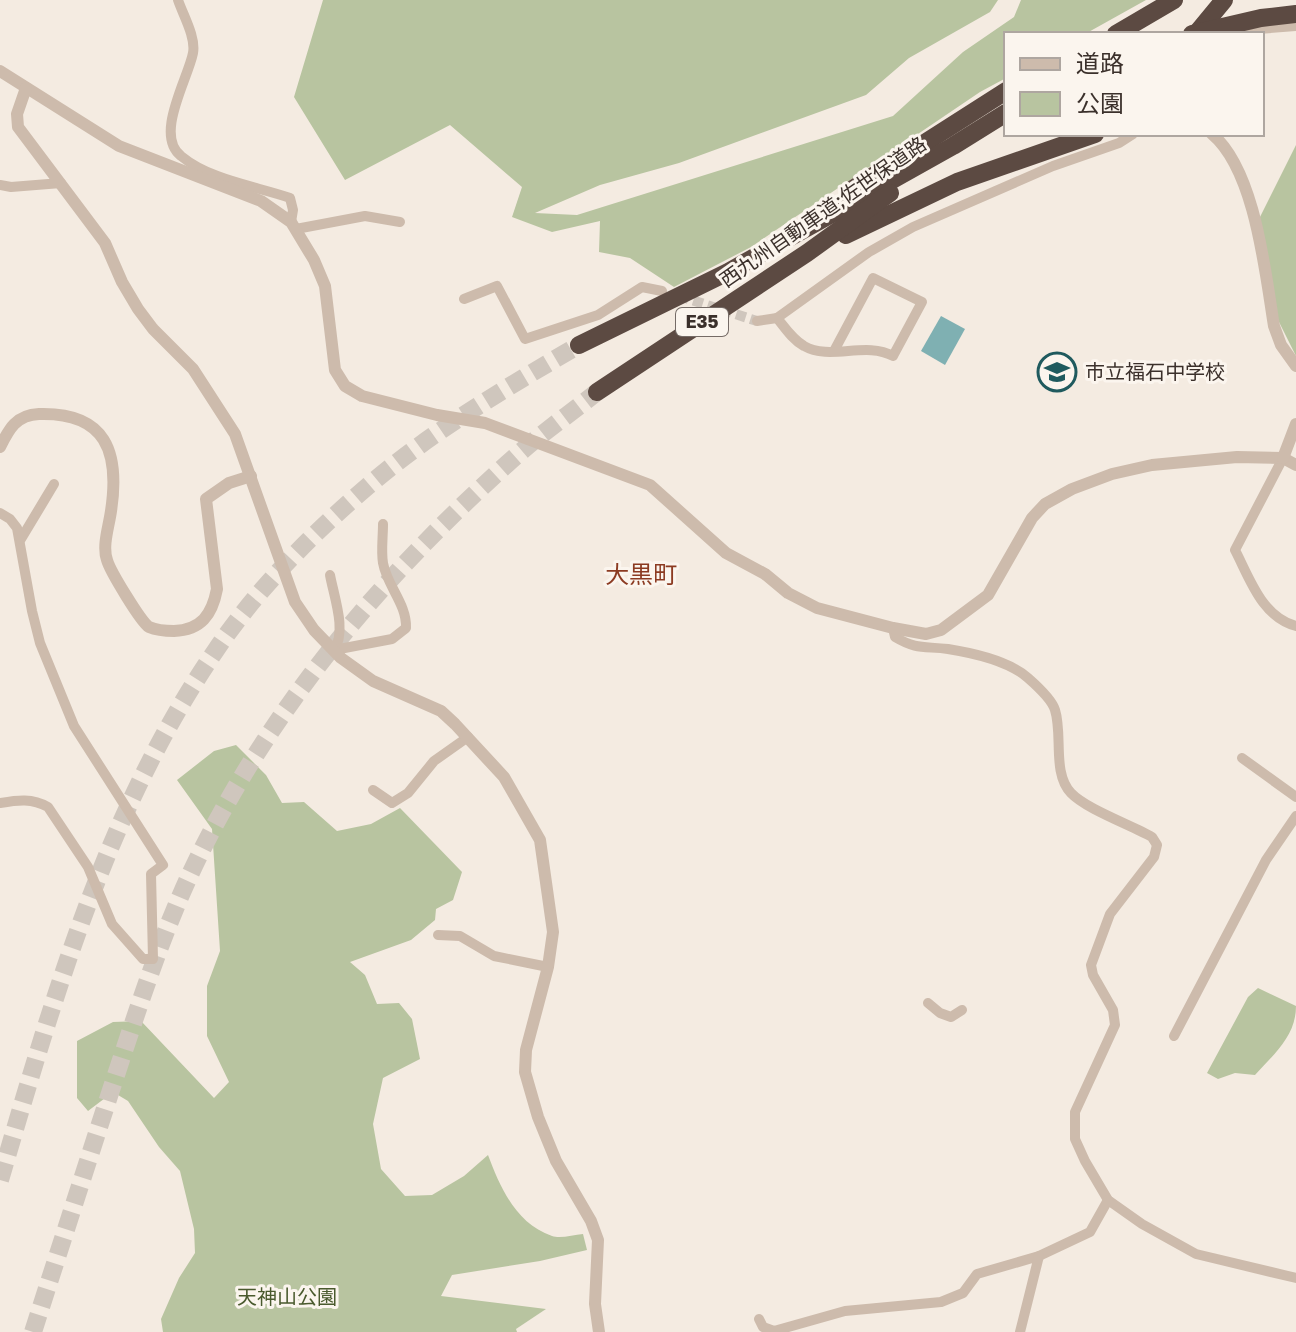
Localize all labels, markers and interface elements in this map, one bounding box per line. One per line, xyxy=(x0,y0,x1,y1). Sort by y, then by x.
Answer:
legend xyxy=(1004,32,1264,136)
text: 道路 xyxy=(1076,48,1124,77)
text: 公園 xyxy=(1076,88,1124,117)
street label: 西九州自動車道;佐世保道路 xyxy=(715,131,930,292)
road number: E35 xyxy=(676,308,728,336)
school or university icon: 市立福石中学校 xyxy=(1036,351,1078,393)
place label: 市立福石中学校 xyxy=(1085,359,1225,383)
district label: 大黒町 xyxy=(605,559,677,588)
park label: 天神山公園 xyxy=(237,1284,337,1308)

